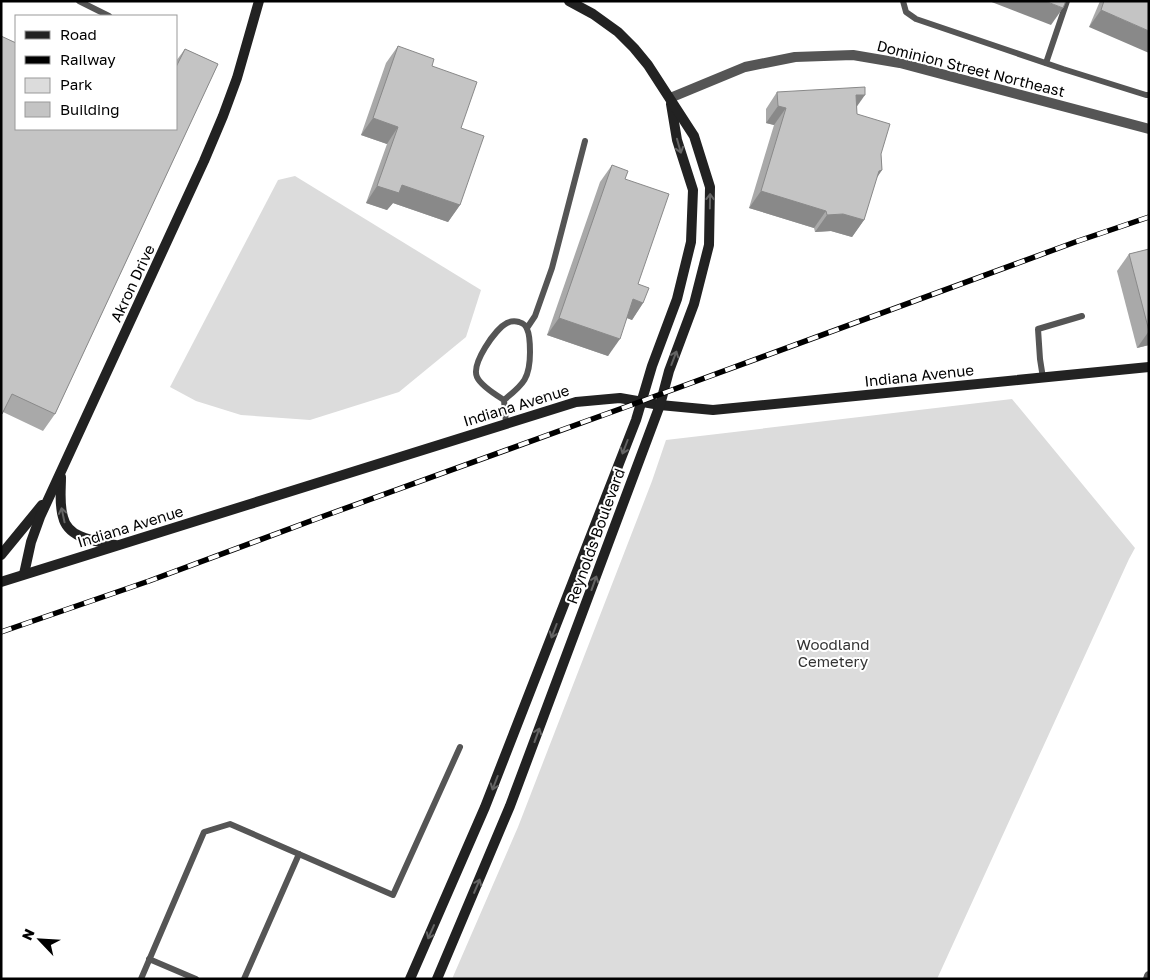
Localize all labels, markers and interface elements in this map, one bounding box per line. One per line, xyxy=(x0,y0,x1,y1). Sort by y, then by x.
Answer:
legend xyxy=(15,15,178,130)
text: Road xyxy=(60,25,97,43)
street label: Dominion Street Northeast xyxy=(875,36,1067,100)
text: Railway xyxy=(60,50,116,68)
text: Park xyxy=(60,75,93,93)
text: Building xyxy=(60,100,120,118)
one-way arrow xyxy=(675,137,684,153)
one-way arrow xyxy=(705,194,714,210)
street label: Akron Drive xyxy=(106,241,158,325)
one-way arrow xyxy=(670,351,679,366)
street label: Indiana Avenue xyxy=(863,360,975,390)
street label: Indiana Avenue xyxy=(461,380,572,430)
one-way arrow xyxy=(620,439,629,454)
street label: Reynolds Boulevard xyxy=(562,466,628,606)
street label: Indiana Avenue xyxy=(75,501,186,551)
one-way arrow xyxy=(58,507,68,523)
one-way arrow xyxy=(590,575,599,591)
one-way arrow xyxy=(548,623,558,638)
park label: Woodland Cemetery xyxy=(797,635,869,670)
one-way arrow xyxy=(533,728,542,743)
one-way arrow xyxy=(490,775,499,790)
one-way arrow xyxy=(472,879,482,894)
north arrow xyxy=(15,915,65,965)
one-way arrow xyxy=(425,924,435,939)
text: N xyxy=(18,926,38,943)

